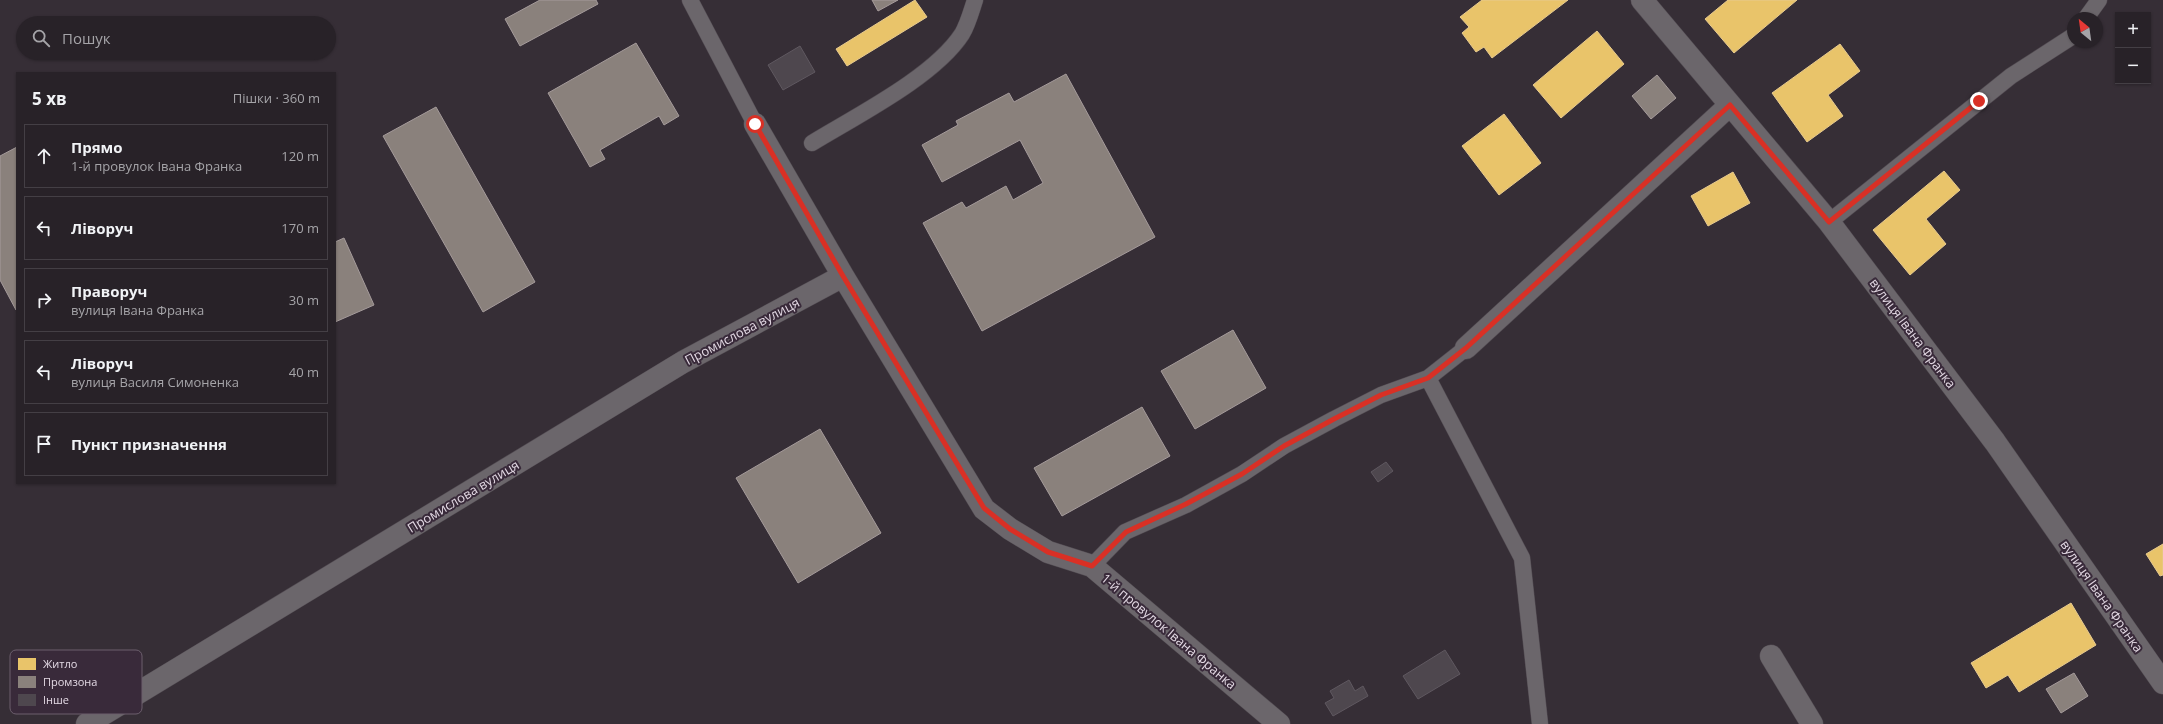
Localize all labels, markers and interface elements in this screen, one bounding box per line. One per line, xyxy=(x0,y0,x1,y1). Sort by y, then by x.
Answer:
north arrow xyxy=(2067,12,2103,48)
map controls xyxy=(2115,12,2151,84)
button: + xyxy=(2115,12,2151,48)
search box xyxy=(16,16,336,60)
icon: search xyxy=(30,27,52,49)
text: Пошук xyxy=(62,28,111,48)
button: − xyxy=(2115,48,2151,84)
text: 5 хв xyxy=(32,87,67,110)
text: Пішки · 360 m xyxy=(233,89,320,107)
route end xyxy=(1970,92,1988,110)
route start xyxy=(746,115,764,133)
text: Прямо xyxy=(71,137,123,157)
icon: ahead xyxy=(33,145,55,167)
text: 120 m xyxy=(281,147,319,165)
text: 1-й провулок Івана Франка xyxy=(71,157,242,175)
icon: left xyxy=(33,217,55,239)
text: Ліворуч xyxy=(71,218,133,238)
text: 170 m xyxy=(281,219,319,237)
street label: вулиця Івана Франка xyxy=(1866,274,1960,392)
text: Праворуч xyxy=(71,281,147,301)
icon: right xyxy=(33,289,55,311)
text: 30 m xyxy=(289,291,319,309)
street label: Промислова вулиця xyxy=(681,293,803,369)
text: вулиця Івана Франка xyxy=(71,301,204,319)
text: Ліворуч xyxy=(71,353,133,373)
icon: left xyxy=(33,361,55,383)
text: 40 m xyxy=(289,363,319,381)
text: вулиця Василя Симоненка xyxy=(71,373,239,391)
icon: arrive xyxy=(33,433,55,455)
text: Пункт призначення xyxy=(71,434,227,454)
street label: Промислова вулиця xyxy=(404,455,522,537)
street label: вулиця Івана Франка xyxy=(2056,536,2148,656)
street label: 1-й провулок Івана Франка xyxy=(1098,569,1240,693)
legend xyxy=(10,650,142,714)
text: Житло xyxy=(43,656,78,671)
text: Промзона xyxy=(43,674,97,689)
text: Інше xyxy=(43,692,69,707)

